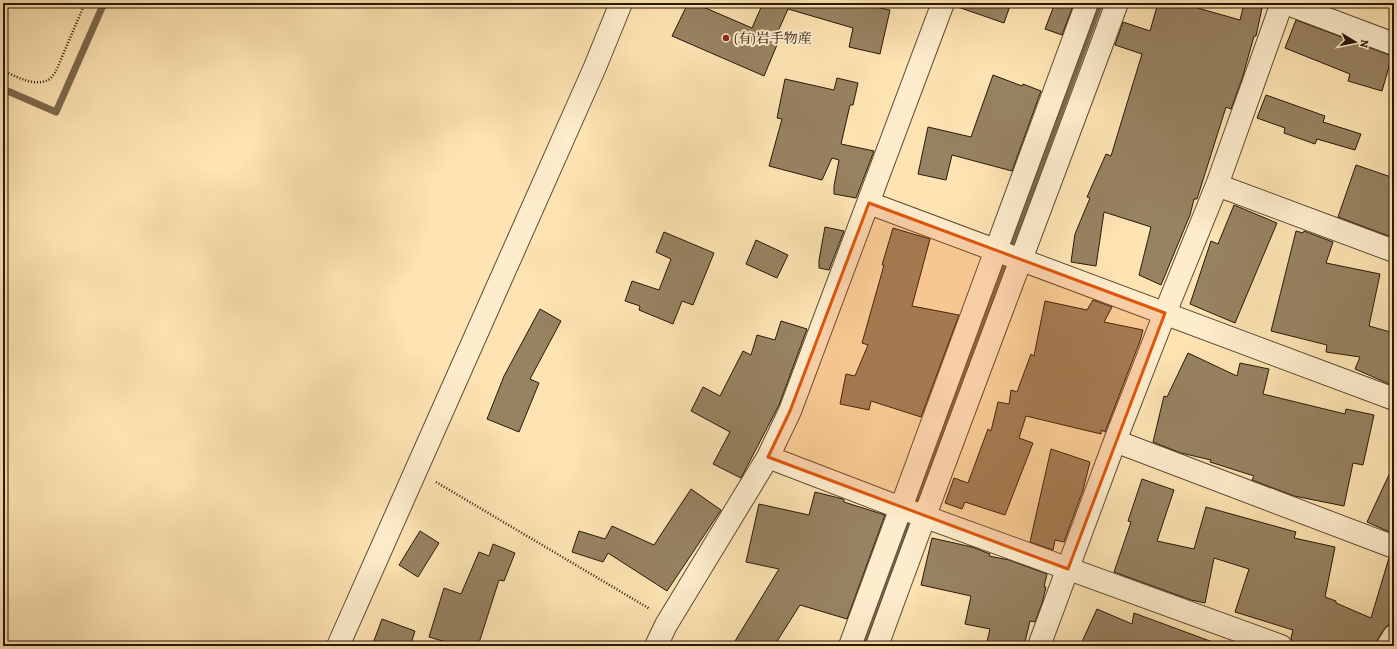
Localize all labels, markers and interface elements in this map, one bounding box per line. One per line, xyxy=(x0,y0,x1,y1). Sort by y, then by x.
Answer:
north arrow xyxy=(1335,22,1375,62)
place label: (有)岩手物産 xyxy=(734,29,812,48)
marker: (有)岩手物産 xyxy=(721,33,731,43)
text: N xyxy=(1356,38,1372,49)

